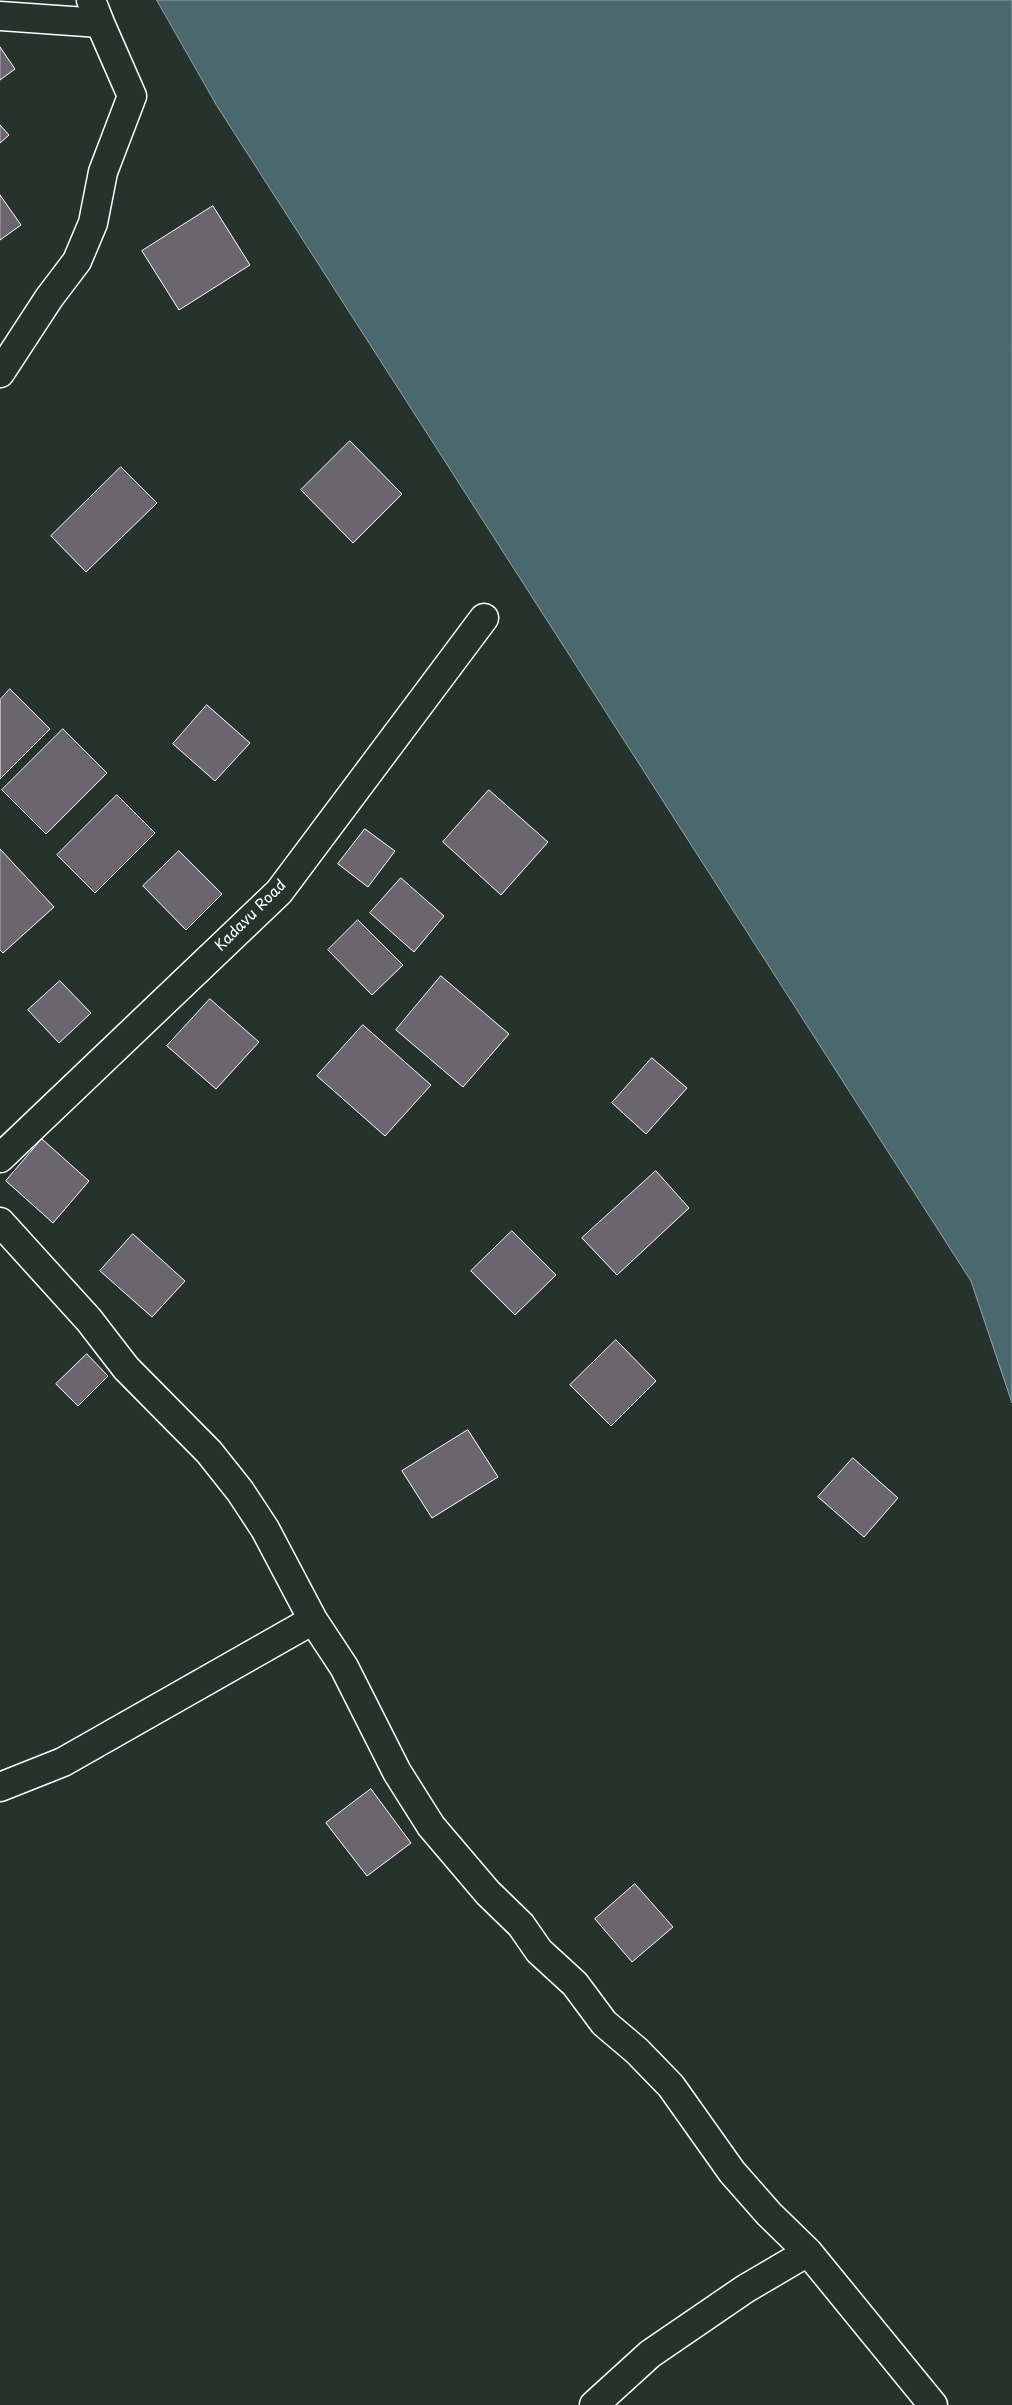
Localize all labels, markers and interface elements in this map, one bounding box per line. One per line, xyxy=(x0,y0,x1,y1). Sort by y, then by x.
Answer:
street label: Kadavu Road xyxy=(212,877,290,955)

